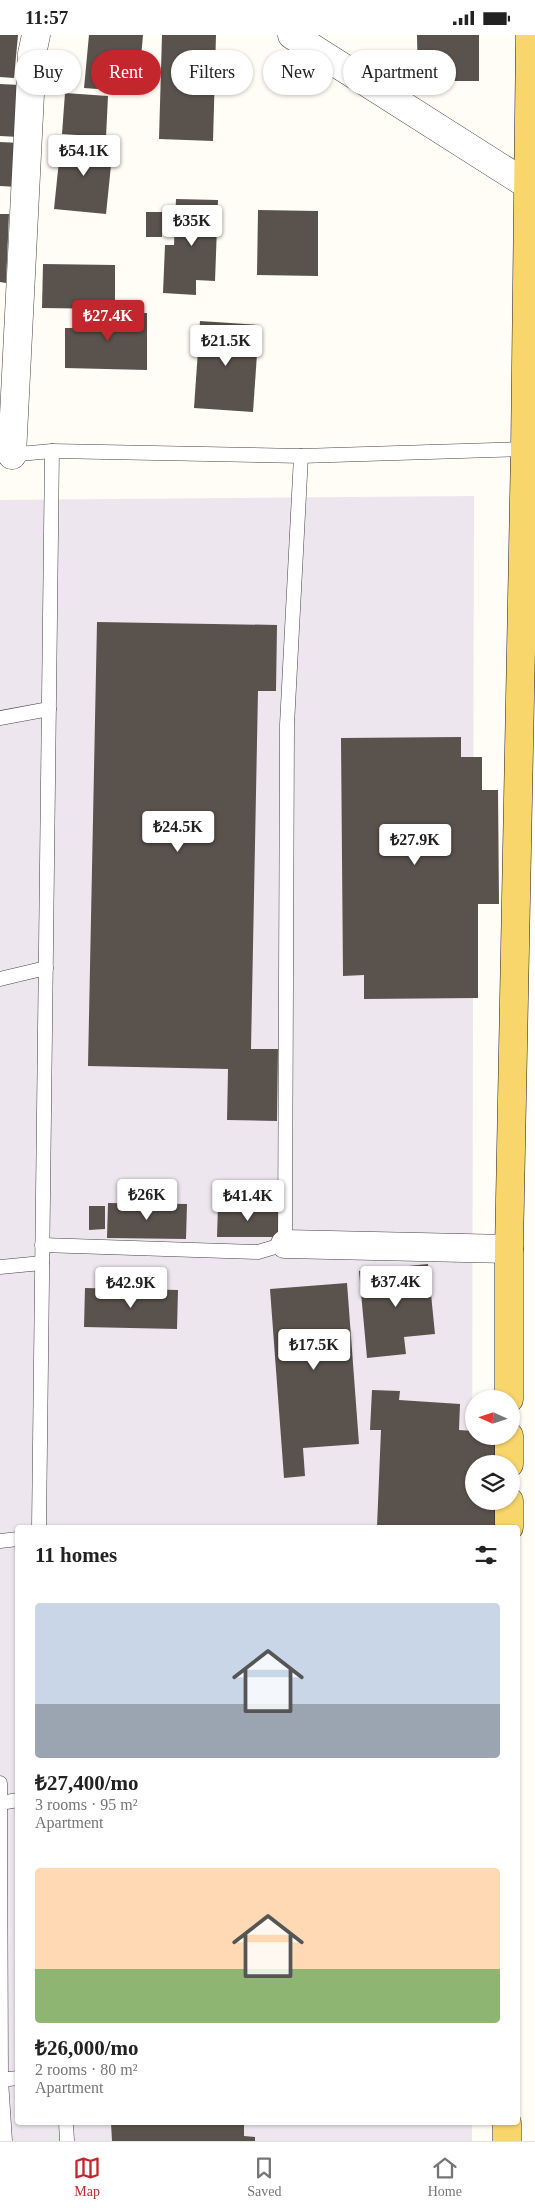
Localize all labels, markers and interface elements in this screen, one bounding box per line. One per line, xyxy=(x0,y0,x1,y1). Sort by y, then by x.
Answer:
text: 11:57 xyxy=(25,7,68,28)
chip: Buy xyxy=(15,50,81,95)
chip: Rent xyxy=(91,50,161,95)
chip: Filters xyxy=(171,50,253,95)
chip: New xyxy=(263,50,333,95)
chip: Apartment xyxy=(343,50,456,95)
pin: ₺54.1K xyxy=(43,135,125,177)
text: ₺54.1K xyxy=(59,142,109,159)
pin: ₺35K xyxy=(162,205,222,247)
text: ₺35K xyxy=(173,212,211,229)
pin: ₺27.4K xyxy=(67,299,149,342)
text: ₺27.4K xyxy=(83,307,133,324)
pin: ₺21.5K xyxy=(185,325,267,367)
text: ₺21.5K xyxy=(201,332,251,349)
pin: ₺24.5K xyxy=(137,811,219,853)
text: ₺24.5K xyxy=(153,818,203,835)
pin: ₺27.9K xyxy=(374,823,456,866)
text: ₺27.9K xyxy=(390,831,440,848)
pin: ₺26K xyxy=(117,1179,177,1221)
pin: ₺41.4K xyxy=(207,1179,289,1222)
text: ₺26K xyxy=(128,1186,166,1203)
text: ₺41.4K xyxy=(223,1187,273,1204)
pin: ₺37.4K xyxy=(355,1265,437,1308)
pin: ₺42.9K xyxy=(90,1267,172,1309)
text: ₺37.4K xyxy=(371,1273,421,1290)
text: ₺42.9K xyxy=(106,1274,156,1291)
pin: ₺17.5K xyxy=(273,1329,355,1371)
text: ₺17.5K xyxy=(289,1336,339,1353)
north arrow xyxy=(465,1390,520,1445)
map controls xyxy=(465,1390,520,1510)
button: layers xyxy=(465,1455,520,1510)
icon: filters xyxy=(472,1541,500,1569)
text: 11 homes xyxy=(35,1543,117,1567)
icon: home xyxy=(223,1636,313,1726)
text: ₺27,400/mo xyxy=(35,1771,139,1795)
text: 3 rooms · 95 m² xyxy=(35,1796,138,1813)
text: Apartment xyxy=(35,1814,103,1831)
icon: home xyxy=(223,1901,313,1991)
text: ₺26,000/mo xyxy=(35,2036,139,2060)
text: 2 rooms · 80 m² xyxy=(35,2061,138,2078)
text: Apartment xyxy=(35,2079,103,2096)
tab: Map xyxy=(73,2154,101,2200)
tab: Saved xyxy=(247,2154,282,2200)
tab: Home xyxy=(428,2154,462,2200)

